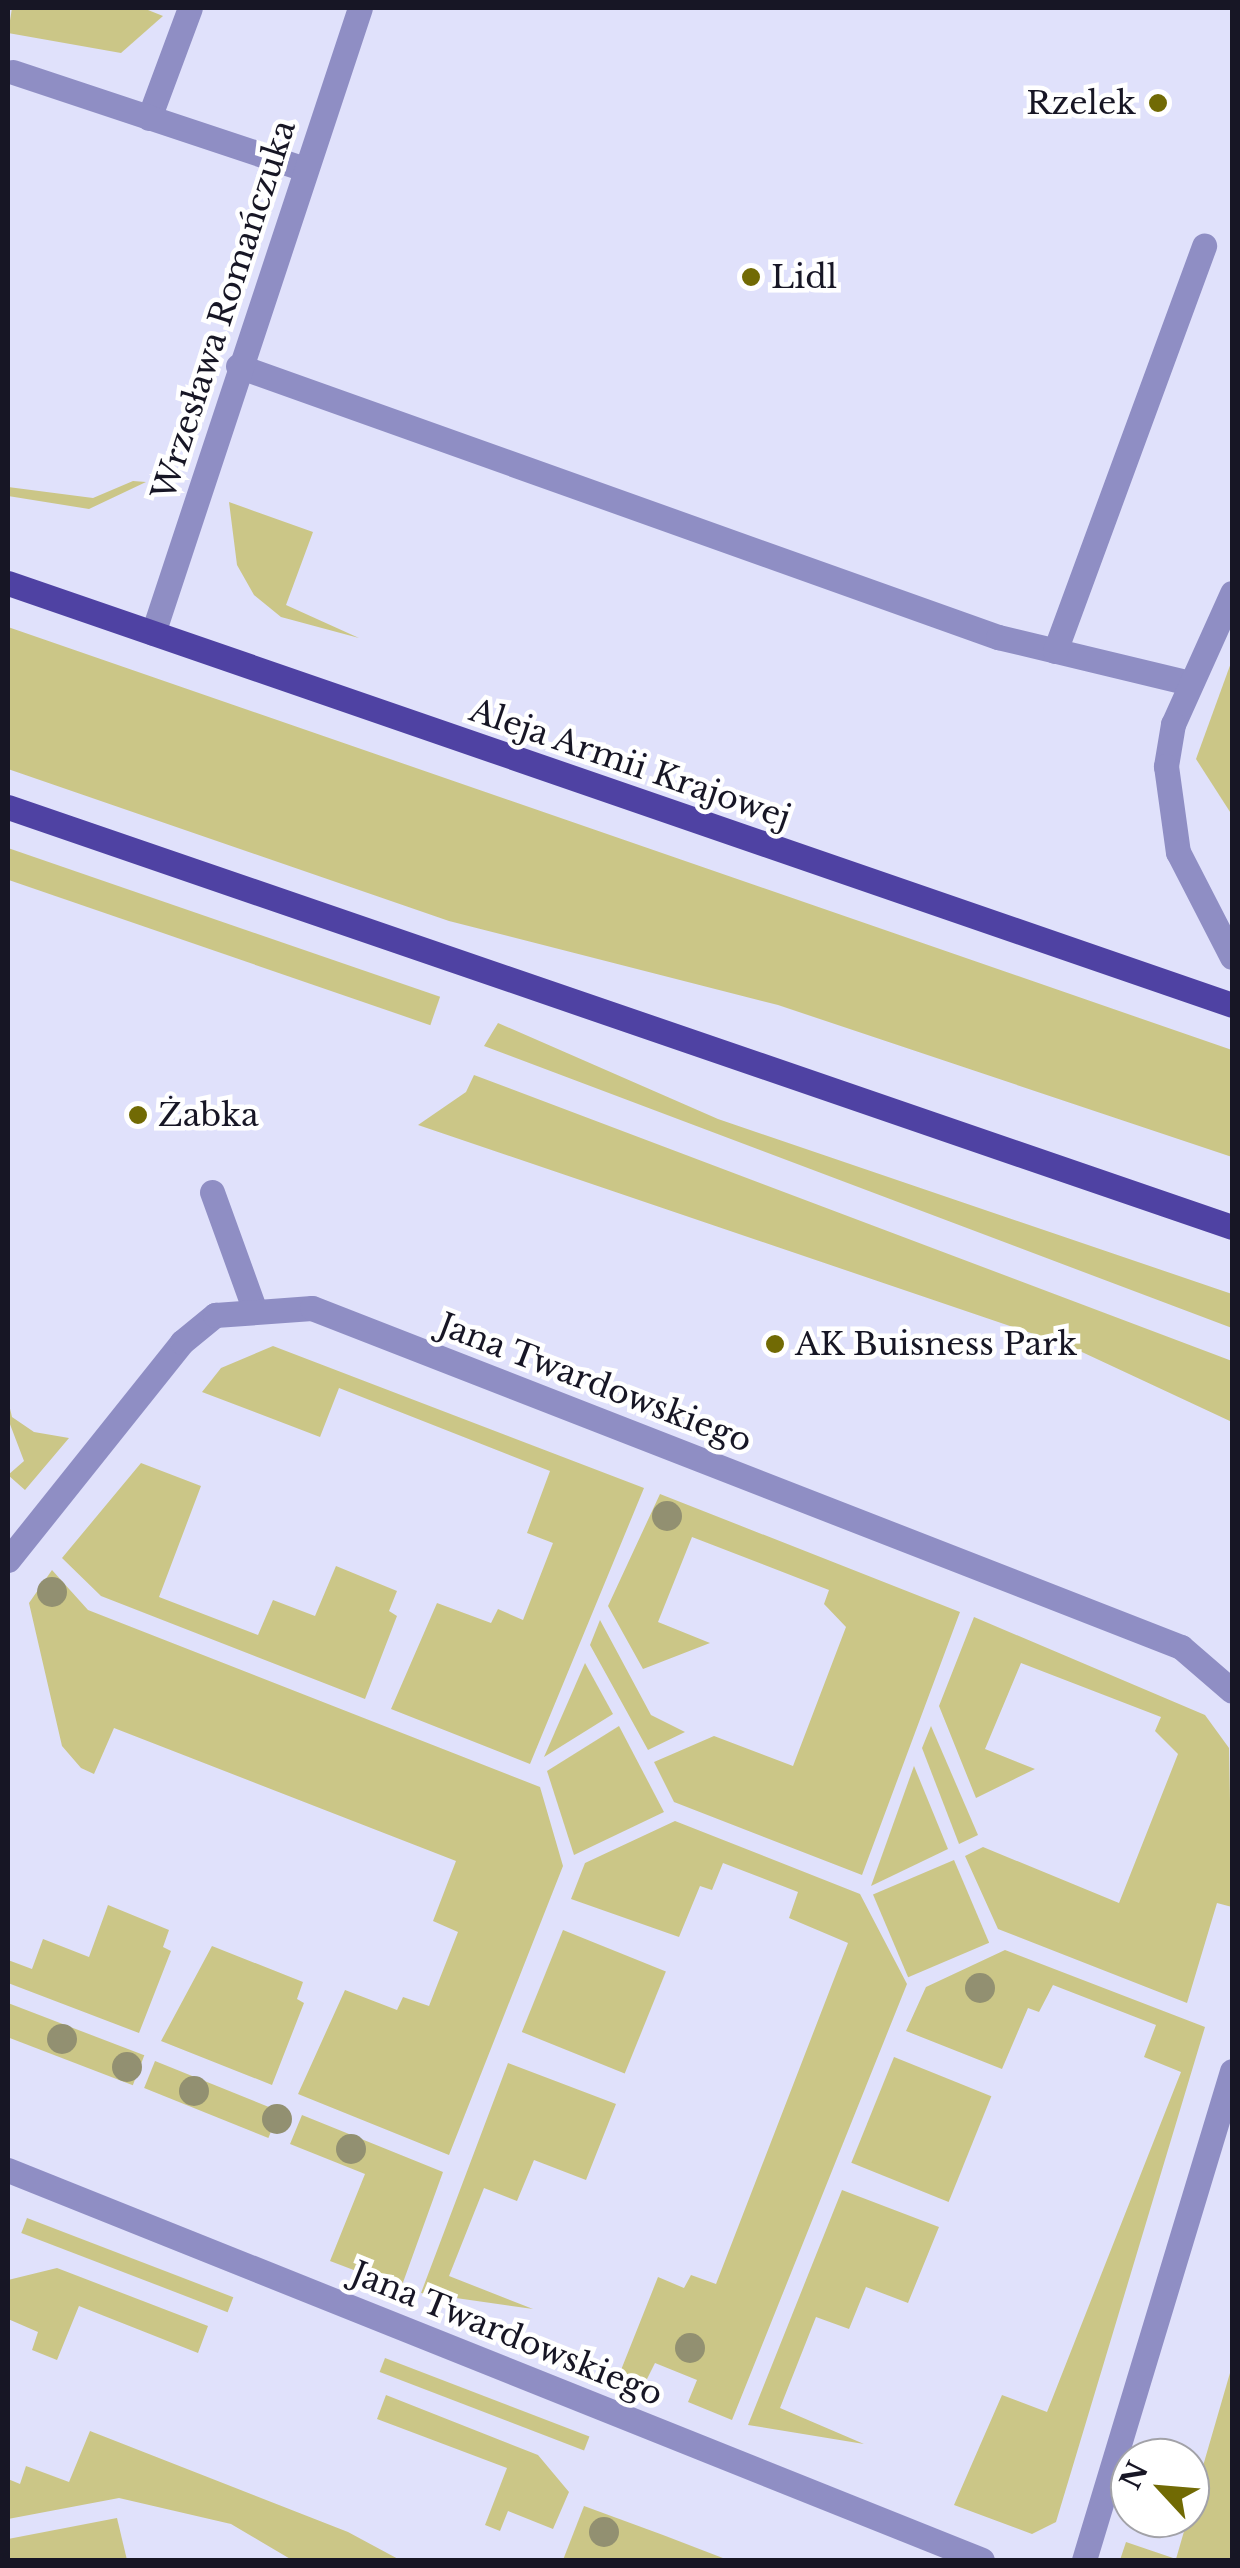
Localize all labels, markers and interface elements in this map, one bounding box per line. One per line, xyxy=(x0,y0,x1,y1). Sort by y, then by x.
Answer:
place label: Rzelek xyxy=(1026,84,1136,122)
marker: Rzelek xyxy=(1145,90,1171,116)
street label: Wrzesława Romańczuka xyxy=(144,115,304,505)
place label: Lidl xyxy=(771,258,837,296)
marker: Lidl xyxy=(740,266,762,288)
street label: Aleja Armii Krajowej xyxy=(464,691,796,837)
place label: Żabka xyxy=(158,1096,259,1134)
marker: Żabka xyxy=(127,1104,149,1126)
street label: Jana Twardowskiego xyxy=(432,1305,758,1461)
place label: AK Buisness Park xyxy=(795,1325,1078,1363)
marker: AK Buisness Park xyxy=(764,1333,786,1355)
street label: Jana Twardowskiego xyxy=(345,2254,669,2414)
north arrow xyxy=(1110,2438,1210,2538)
text: N xyxy=(1113,2456,1156,2495)

